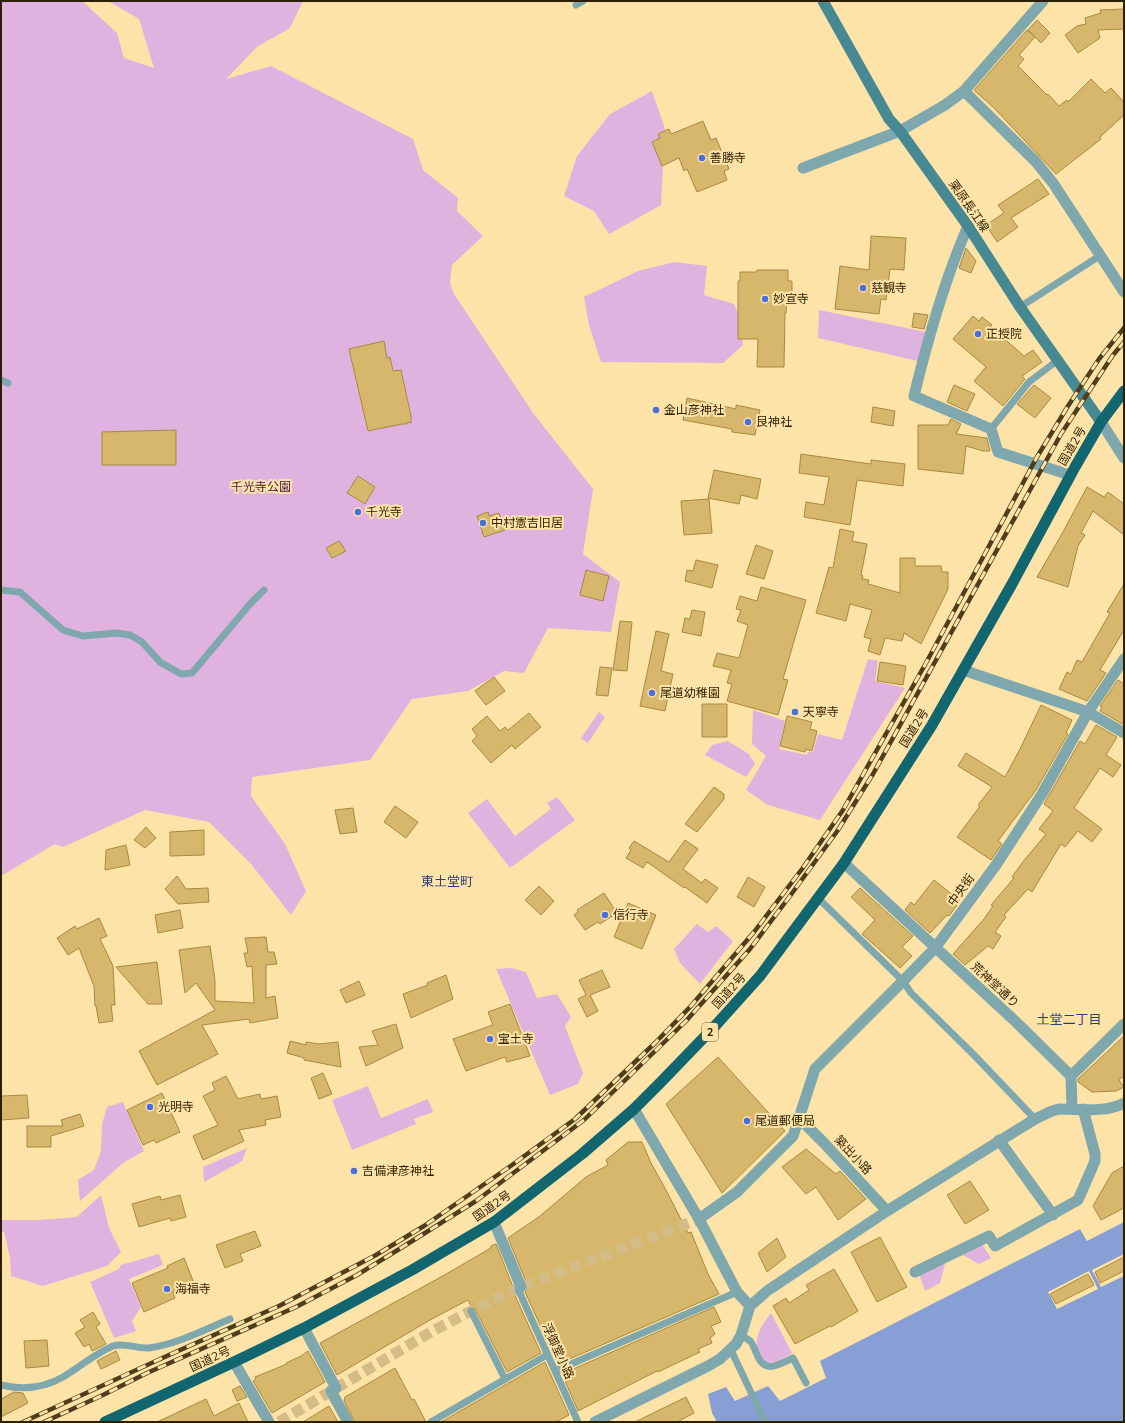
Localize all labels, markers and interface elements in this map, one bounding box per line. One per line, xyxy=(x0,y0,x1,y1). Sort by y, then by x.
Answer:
place label: 善勝寺 xyxy=(710,150,746,166)
marker: 善勝寺 xyxy=(697,153,707,163)
street label: 栗原長江線 xyxy=(945,177,993,235)
place label: 慈観寺 xyxy=(871,280,907,296)
marker: 慈観寺 xyxy=(858,283,868,293)
place label: 妙宣寺 xyxy=(773,291,809,307)
marker: 妙宣寺 xyxy=(760,294,770,304)
place label: 正授院 xyxy=(986,326,1022,342)
marker: 正授院 xyxy=(973,329,983,339)
place label: 金山彦神社 xyxy=(664,402,724,418)
marker: 金山彦神社 xyxy=(651,405,661,415)
place label: 艮神社 xyxy=(756,414,792,430)
marker: 艮神社 xyxy=(743,417,753,427)
street label: 国道2号 xyxy=(1054,423,1090,469)
park label: 千光寺公園 xyxy=(231,479,291,495)
place label: 千光寺 xyxy=(366,504,402,520)
marker: 千光寺 xyxy=(353,507,363,517)
place label: 中村憲吉旧居 xyxy=(491,515,563,531)
marker: 中村憲吉旧居 xyxy=(478,518,488,528)
place label: 尾道幼稚園 xyxy=(660,685,720,701)
marker: 尾道幼稚園 xyxy=(647,688,657,698)
place label: 天寧寺 xyxy=(803,704,839,720)
street label: 国道2号 xyxy=(896,705,932,751)
marker: 天寧寺 xyxy=(790,707,800,717)
street label: 中央街 xyxy=(944,871,978,909)
district label: 東土堂町 xyxy=(421,873,473,891)
place label: 信行寺 xyxy=(613,907,649,923)
marker: 信行寺 xyxy=(600,910,610,920)
street label: 荒神堂通り xyxy=(968,959,1022,1011)
street label: 国道2号 xyxy=(709,970,749,1012)
district label: 土堂二丁目 xyxy=(1036,1011,1102,1029)
road number: 2 xyxy=(702,1023,718,1041)
place label: 宝土寺 xyxy=(498,1031,534,1047)
marker: 宝土寺 xyxy=(485,1034,495,1044)
place label: 光明寺 xyxy=(158,1099,194,1115)
marker: 光明寺 xyxy=(145,1102,155,1112)
place label: 尾道郵便局 xyxy=(755,1113,815,1129)
marker: 尾道郵便局 xyxy=(742,1116,752,1126)
street label: 築出小路 xyxy=(831,1132,875,1178)
place label: 吉備津彦神社 xyxy=(362,1163,434,1179)
marker: 吉備津彦神社 xyxy=(349,1166,359,1176)
street label: 国道2号 xyxy=(470,1187,514,1225)
place label: 海福寺 xyxy=(175,1281,211,1297)
marker: 海福寺 xyxy=(162,1284,172,1294)
street label: 浮御堂小路 xyxy=(538,1320,578,1382)
street label: 国道2号 xyxy=(187,1343,233,1375)

